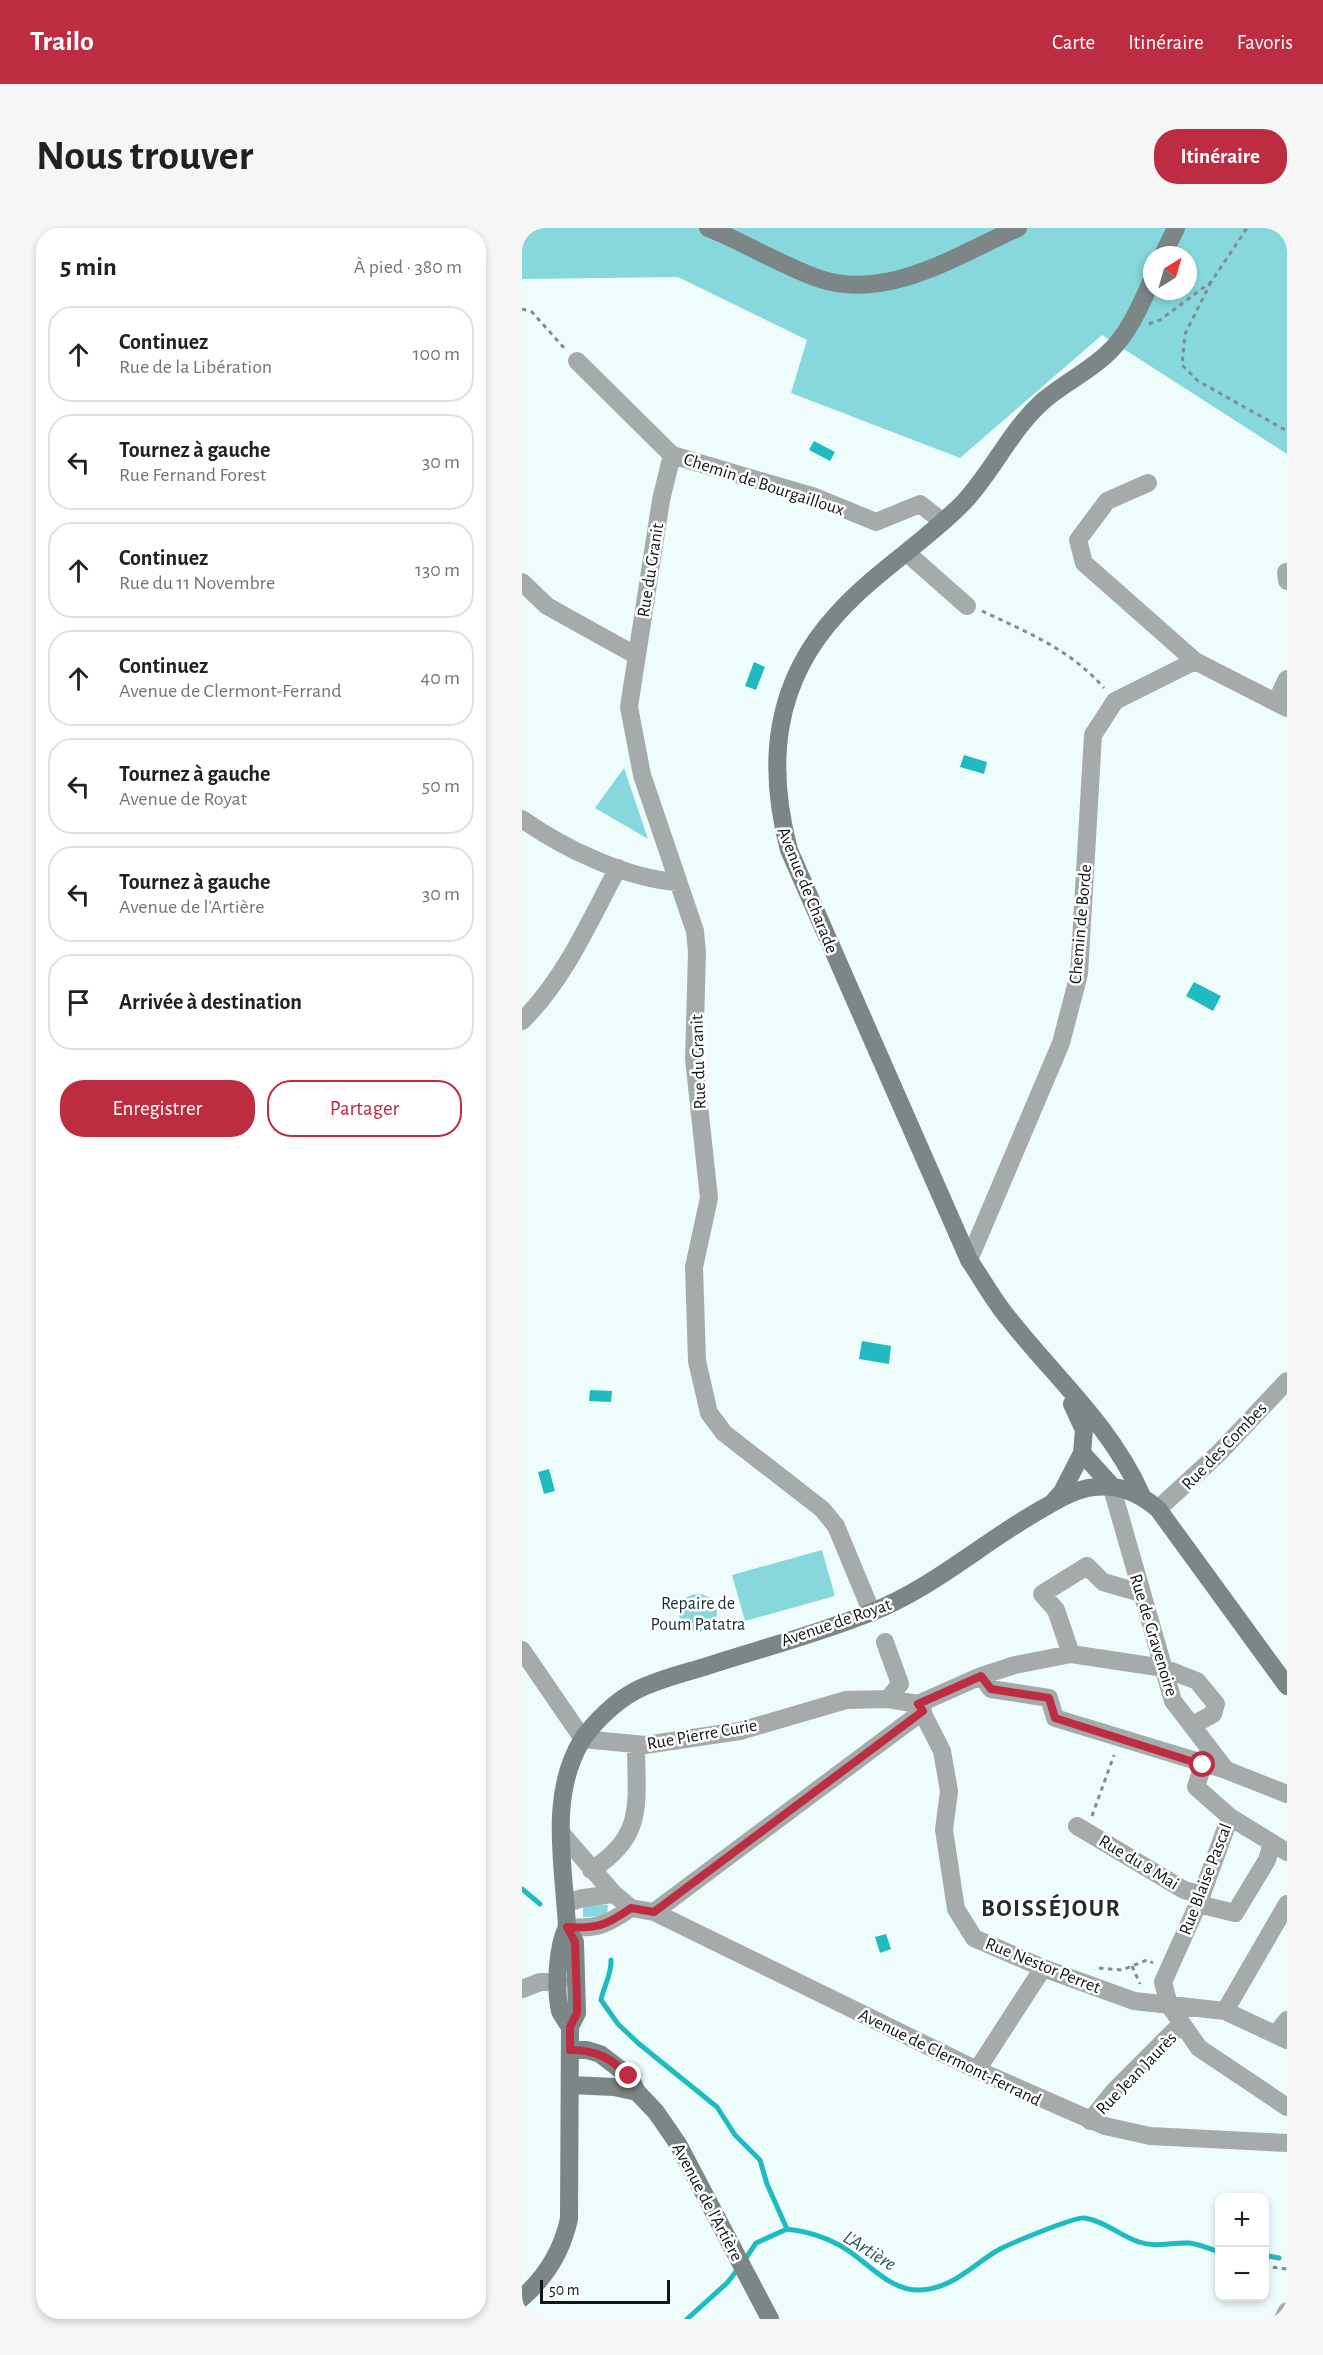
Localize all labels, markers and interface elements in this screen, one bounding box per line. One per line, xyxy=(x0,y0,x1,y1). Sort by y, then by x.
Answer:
text: Trailo xyxy=(30,28,94,56)
text: Carte xyxy=(1052,32,1095,53)
text: Itinéraire xyxy=(1128,32,1204,53)
text: Favoris xyxy=(1237,32,1293,53)
button: Itinéraire xyxy=(1154,129,1287,184)
text: Nous trouver xyxy=(36,135,253,177)
north arrow xyxy=(1143,246,1197,300)
text: 5 min xyxy=(60,254,117,280)
text: À pied · 380 m xyxy=(354,257,462,277)
text: Continuez xyxy=(119,331,208,353)
icon: ahead xyxy=(62,338,95,371)
text: 100 m xyxy=(413,344,460,364)
text: Rue de la Libération xyxy=(119,357,272,377)
text: Tournez à gauche xyxy=(119,439,270,461)
icon: left xyxy=(62,446,95,479)
street label: Chemin de Bourgailloux xyxy=(681,450,846,519)
text: 30 m xyxy=(422,452,460,472)
text: Rue Fernand Forest xyxy=(119,465,266,485)
street label: Rue du Granit xyxy=(635,522,667,619)
text: Continuez xyxy=(119,547,208,569)
icon: ahead xyxy=(62,554,95,587)
text: 130 m xyxy=(415,560,460,580)
text: Rue du 11 Novembre xyxy=(119,573,275,593)
text: Continuez xyxy=(119,655,208,677)
icon: ahead xyxy=(62,662,95,695)
text: 40 m xyxy=(421,668,460,688)
text: Avenue de Clermont-Ferrand xyxy=(119,681,342,701)
text: Tournez à gauche xyxy=(119,763,270,785)
icon: left xyxy=(62,770,95,803)
text: 50 m xyxy=(422,776,460,796)
text: Avenue de Royat xyxy=(119,789,247,809)
street label: Avenue de Charade xyxy=(774,825,841,956)
street label: Chemin de Borde xyxy=(1067,863,1095,985)
text: Tournez à gauche xyxy=(119,871,270,893)
icon: left xyxy=(62,878,95,911)
text: 30 m xyxy=(422,884,460,904)
text: Avenue de l'Artière xyxy=(119,897,264,917)
icon: arrive xyxy=(62,986,95,1019)
text: Arrivée à destination xyxy=(119,991,302,1013)
street label: Rue du Granit xyxy=(688,1014,710,1110)
button: Enregistrer xyxy=(60,1080,255,1137)
button: Partager xyxy=(267,1080,462,1137)
street label: Rue des Combes xyxy=(1179,1400,1271,1494)
street label: Rue de Gravenoire xyxy=(1126,1572,1180,1699)
park label: Repaire de Poum Patatra xyxy=(651,1595,745,1634)
street label: Avenue de Royat xyxy=(779,1596,894,1650)
street label: Rue Pierre Curie xyxy=(646,1716,759,1754)
route start xyxy=(1189,1751,1215,1777)
street label: Rue Blaise Pascal xyxy=(1176,1821,1236,1938)
street label: Rue du 8 Mai xyxy=(1095,1832,1182,1894)
district label: BOISSÉJOUR xyxy=(981,1893,1121,1921)
street label: Rue Nestor Perret xyxy=(982,1935,1103,1997)
street label: Avenue de Clermont-Ferrand xyxy=(856,2006,1044,2110)
street label: Rue Jean Jaurès xyxy=(1093,2029,1180,2119)
route end xyxy=(615,2062,641,2088)
street label: Avenue de l'Artière xyxy=(668,2140,746,2264)
map controls xyxy=(1215,2193,1269,2301)
button: + xyxy=(1215,2193,1269,2247)
water label: L'Artière xyxy=(840,2227,900,2275)
button: − xyxy=(1215,2247,1269,2301)
scale bar xyxy=(540,2277,670,2304)
text: 50 m xyxy=(549,2282,580,2298)

